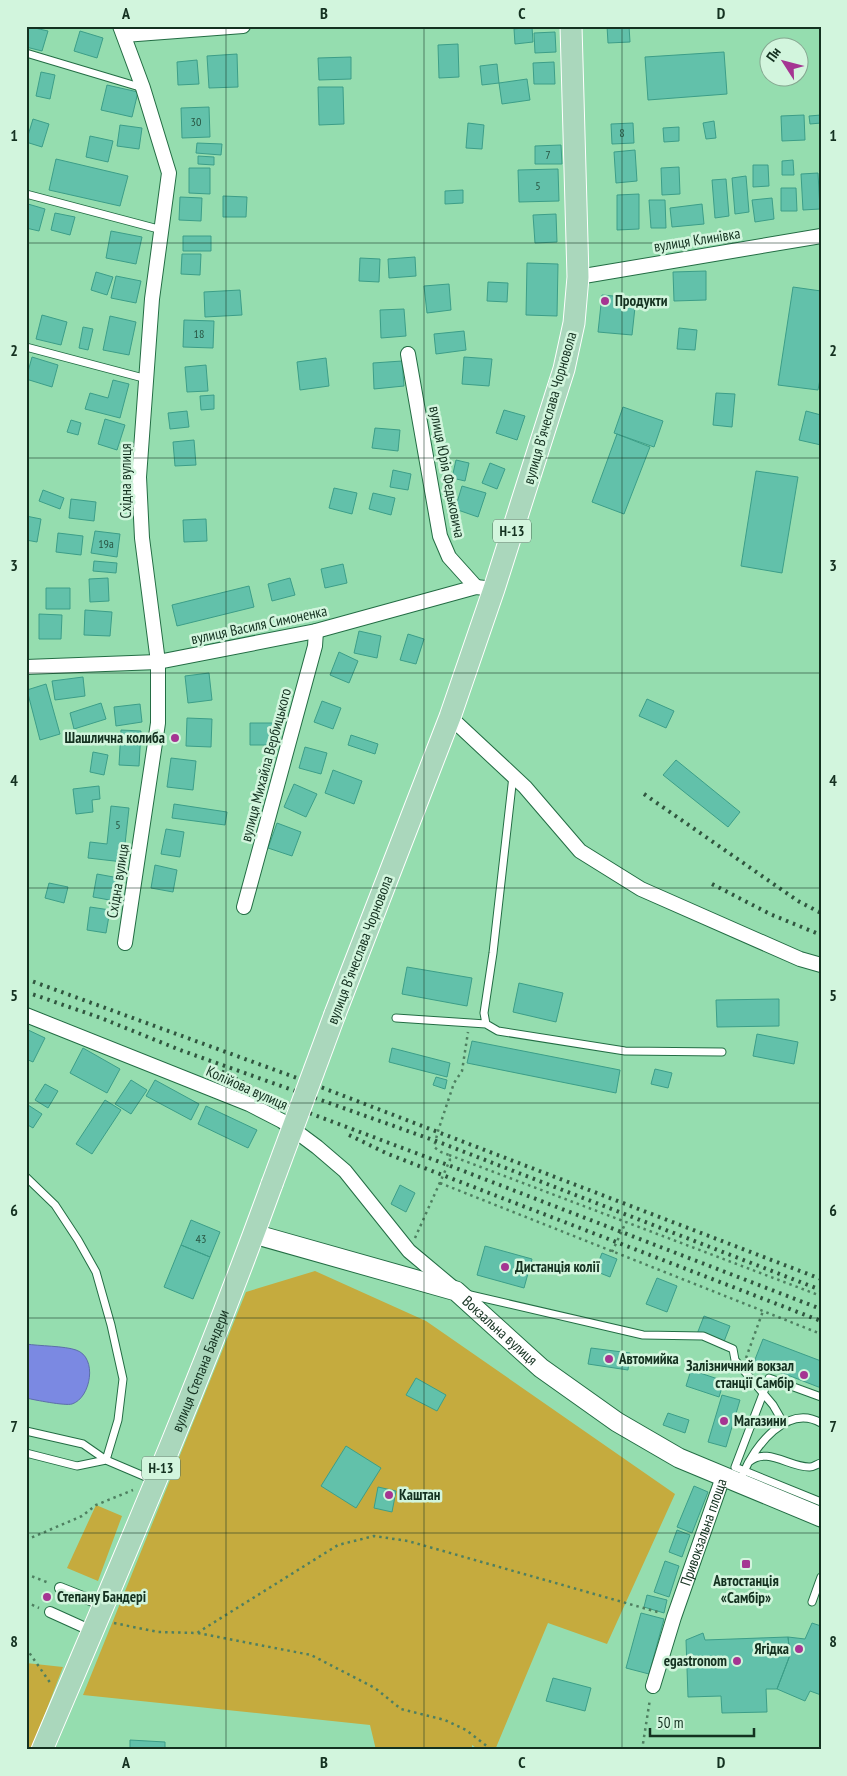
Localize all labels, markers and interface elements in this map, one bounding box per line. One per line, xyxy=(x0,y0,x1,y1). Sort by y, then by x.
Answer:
text: A xyxy=(121,3,131,23)
text: B xyxy=(320,3,328,23)
text: C xyxy=(518,3,526,23)
text: D xyxy=(717,3,726,23)
north arrow xyxy=(760,38,810,88)
text: Пн xyxy=(762,44,785,65)
house number: 30 xyxy=(191,114,201,129)
text: 1 xyxy=(10,125,18,145)
house number: 8 xyxy=(619,125,625,140)
text: 1 xyxy=(829,125,837,145)
house number: 7 xyxy=(545,147,551,162)
house number: 5 xyxy=(535,178,541,193)
street label: вулиця Клинівка xyxy=(652,223,742,256)
place label: Продукти xyxy=(615,291,668,310)
marker: Продукти xyxy=(599,295,611,307)
house number: 18 xyxy=(194,326,204,341)
street label: вулиця Вʼячеслава Чорновола xyxy=(519,329,580,486)
text: 2 xyxy=(10,340,18,360)
text: 2 xyxy=(829,340,837,360)
street label: вулиця Юрія Федьковича xyxy=(425,404,470,539)
street label: Східна вулиця xyxy=(116,443,135,518)
road number: Н-13 xyxy=(493,520,531,542)
house number: 19а xyxy=(98,536,114,551)
text: 3 xyxy=(10,555,18,575)
text: 3 xyxy=(829,555,837,575)
street label: вулиця Василя Симоненка xyxy=(189,601,329,648)
street label: вулиця Михайла Вербицького xyxy=(236,686,295,844)
place label: Шашлична колиба xyxy=(65,728,165,747)
marker: Шашлична колиба xyxy=(169,732,181,744)
text: 4 xyxy=(10,770,18,790)
text: 4 xyxy=(829,770,837,790)
house number: 5 xyxy=(115,817,121,832)
street label: Східна вулиця xyxy=(102,842,133,919)
street label: вулиця Вʼячеслава Чорновола xyxy=(322,873,397,1027)
text: 5 xyxy=(10,985,18,1005)
text: 5 xyxy=(829,985,837,1005)
street label: Колійова вулиця xyxy=(203,1061,291,1114)
text: 6 xyxy=(10,1200,18,1220)
text: 6 xyxy=(829,1200,837,1220)
house number: 43 xyxy=(196,1231,206,1246)
place label: Дистанція колії xyxy=(515,1257,600,1276)
marker: Дистанція колії xyxy=(499,1261,511,1273)
street label: Вокзальна вулиця xyxy=(459,1291,542,1369)
street label: вулиця Степана Бандери xyxy=(167,1307,233,1435)
place label: Автомийка xyxy=(618,1349,679,1368)
marker: Автомийка xyxy=(603,1353,615,1365)
place label: Залізничний вокзал станції Самбір xyxy=(686,1356,794,1392)
marker: Залізничний вокзал станції Самбір xyxy=(798,1369,810,1381)
place label: Магазини xyxy=(734,1411,787,1430)
marker: Магазини xyxy=(718,1415,730,1427)
text: 7 xyxy=(10,1416,18,1436)
text: 7 xyxy=(829,1416,837,1436)
road number: Н-13 xyxy=(142,1456,180,1480)
street label: Привокзальна площа xyxy=(676,1476,731,1588)
place label: Каштан xyxy=(399,1485,441,1504)
marker: Каштан xyxy=(383,1489,395,1501)
marker: Автостанція «Самбір» xyxy=(740,1558,752,1570)
place label: Автостанція «Самбір» xyxy=(712,1571,779,1607)
place label: Степану Бандері xyxy=(57,1587,146,1606)
marker: Степану Бандері xyxy=(41,1591,53,1603)
text: 8 xyxy=(10,1631,18,1651)
text: 8 xyxy=(829,1631,837,1651)
place label: Ягідка xyxy=(754,1639,789,1658)
marker: Ягідка xyxy=(793,1643,805,1655)
place label: egastronom xyxy=(664,1651,727,1670)
marker: egastronom xyxy=(731,1655,743,1667)
scale bar xyxy=(650,1706,753,1738)
text: 50 m xyxy=(657,1713,683,1732)
text: A xyxy=(121,1752,131,1772)
text: B xyxy=(320,1752,328,1772)
text: C xyxy=(518,1752,526,1772)
text: D xyxy=(717,1752,726,1772)

